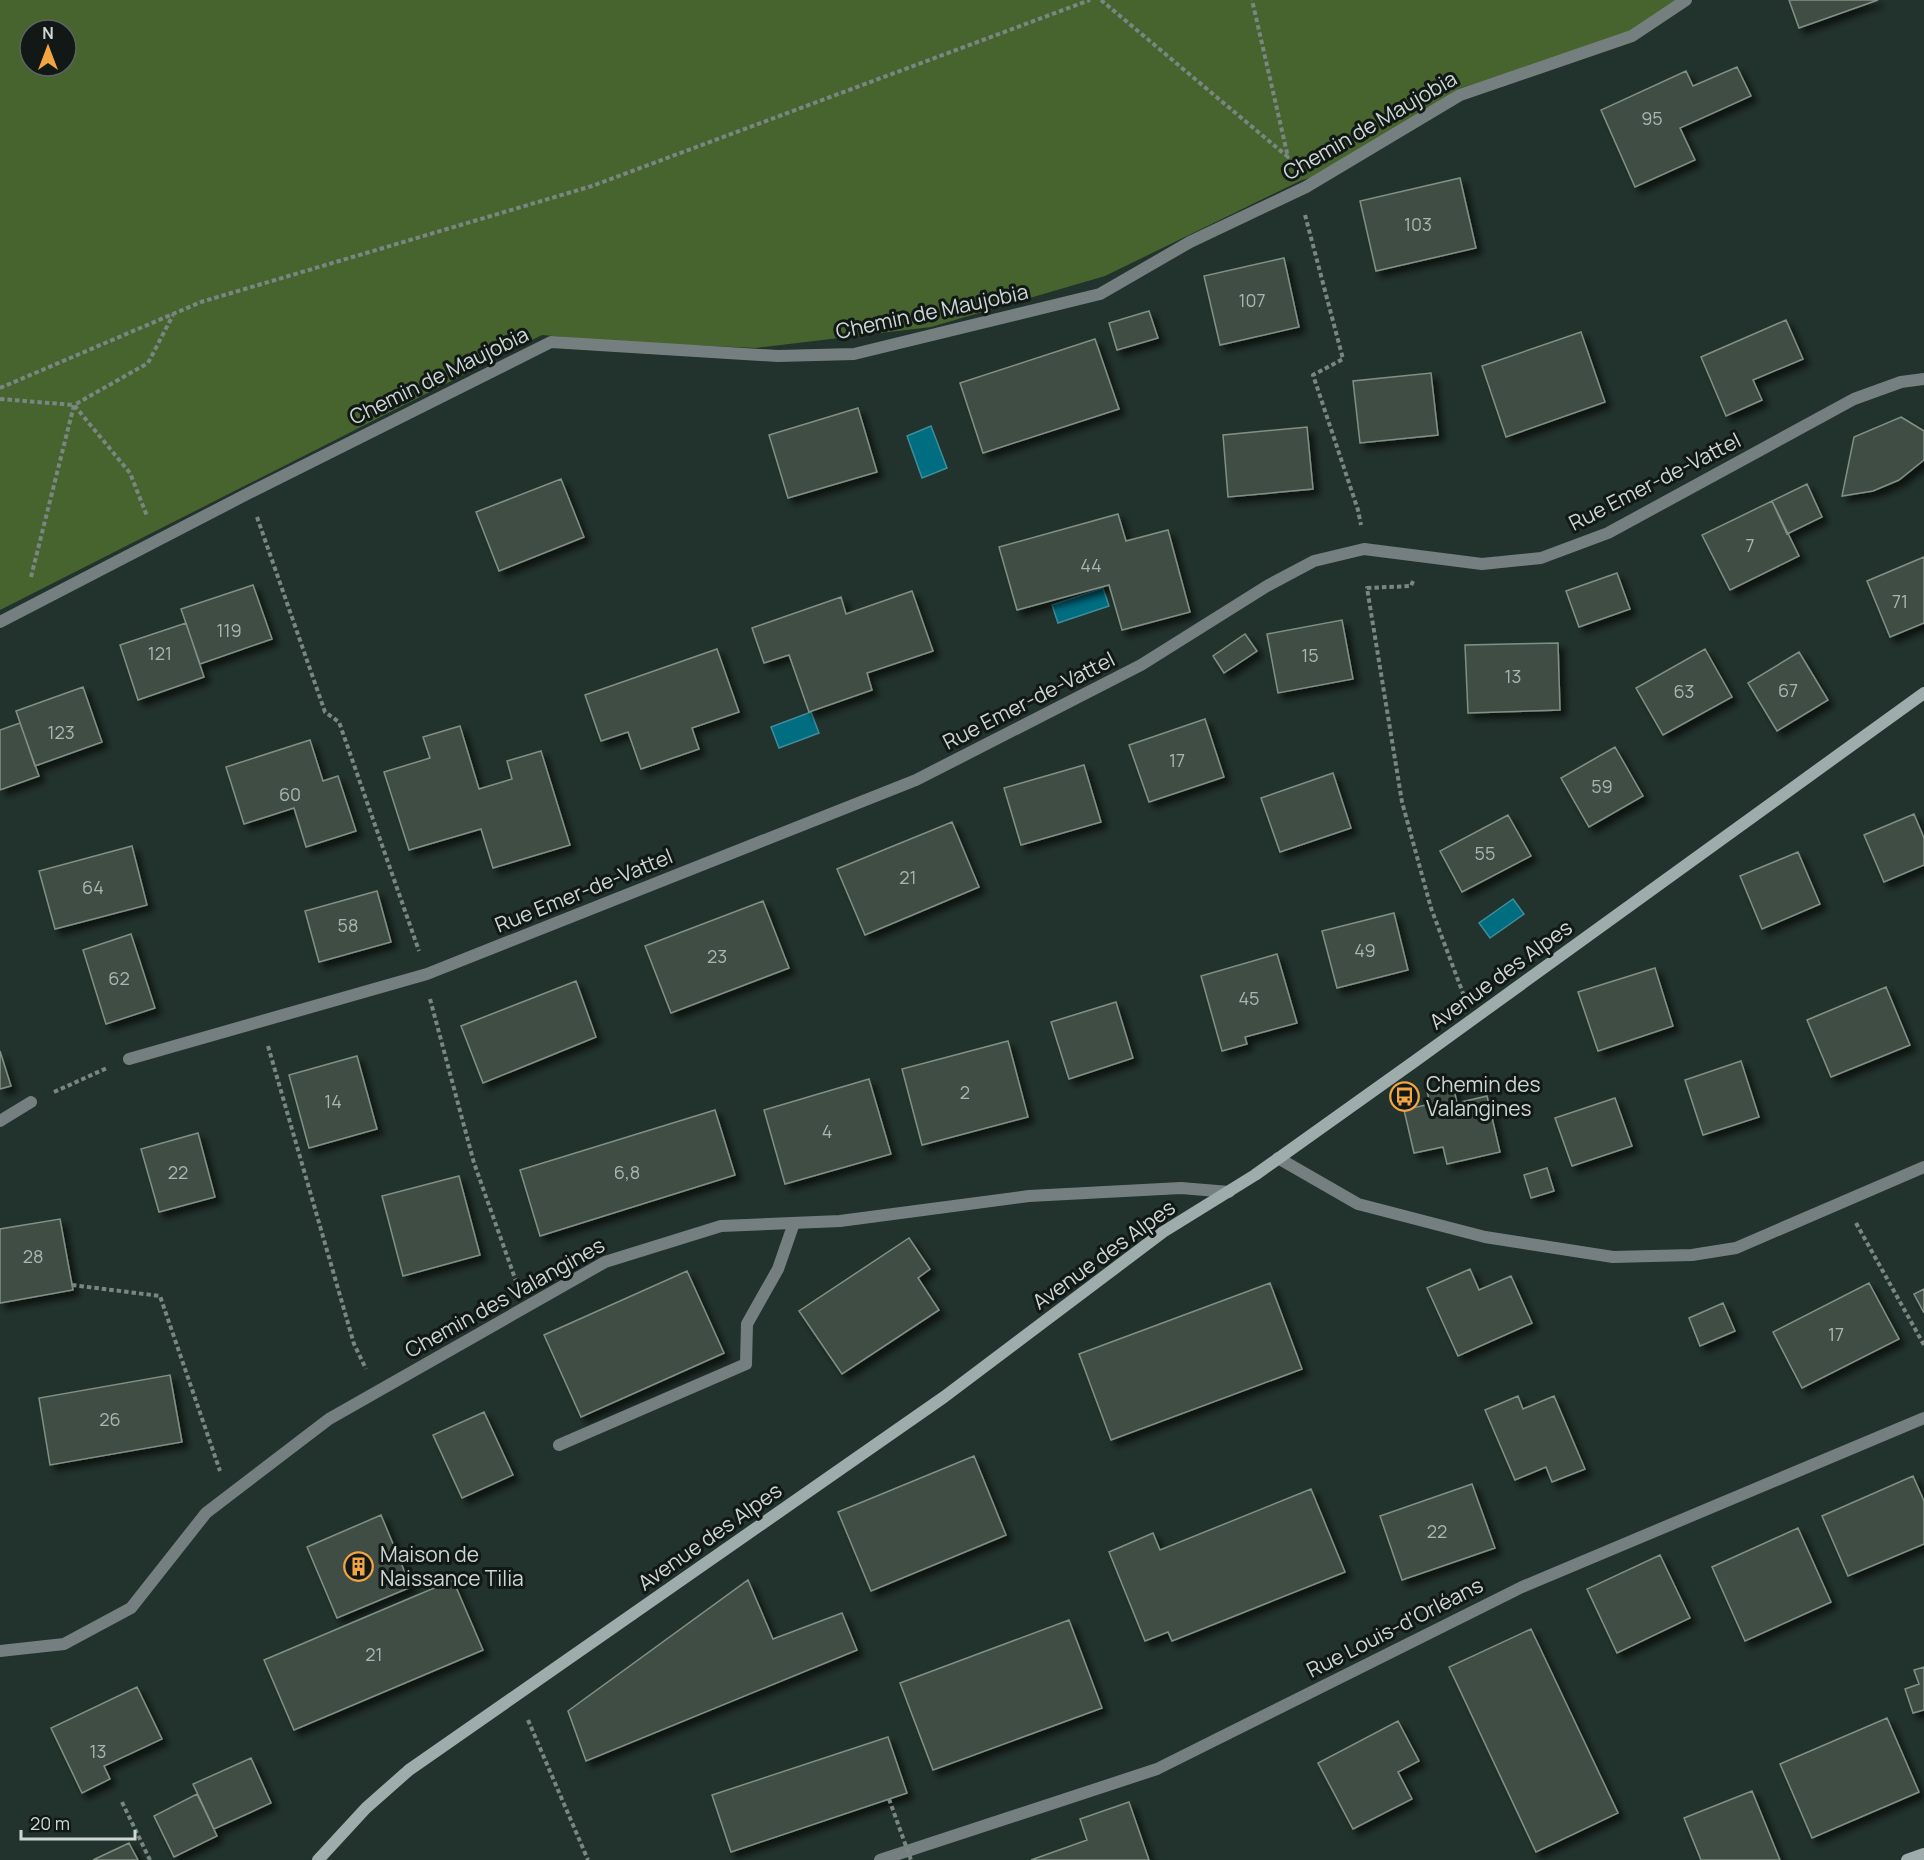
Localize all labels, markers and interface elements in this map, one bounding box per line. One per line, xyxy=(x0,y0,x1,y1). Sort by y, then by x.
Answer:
north arrow xyxy=(18,18,78,78)
text: N xyxy=(42,22,54,44)
street label: Chemin de Maujobia xyxy=(1278,64,1461,186)
house number: 95 xyxy=(1641,106,1663,130)
house number: 103 xyxy=(1404,212,1432,236)
street label: Chemin de Maujobia xyxy=(833,277,1031,345)
house number: 107 xyxy=(1238,288,1266,312)
street label: Chemin de Maujobia xyxy=(344,320,533,431)
street label: Rue Emer-de-Vattel xyxy=(1564,426,1745,537)
house number: 7 xyxy=(1745,533,1755,557)
house number: 44 xyxy=(1080,553,1102,577)
house number: 71 xyxy=(1892,589,1908,613)
house number: 119 xyxy=(216,618,242,642)
house number: 121 xyxy=(148,641,172,665)
house number: 15 xyxy=(1301,643,1319,667)
street label: Rue Emer-de-Vattel xyxy=(938,645,1119,756)
house number: 13 xyxy=(1505,664,1521,688)
house number: 67 xyxy=(1778,678,1798,702)
house number: 63 xyxy=(1673,679,1695,703)
house number: 123 xyxy=(47,720,75,744)
house number: 17 xyxy=(1169,748,1185,772)
house number: 59 xyxy=(1591,774,1613,798)
house number: 60 xyxy=(279,782,301,806)
house number: 55 xyxy=(1475,841,1495,865)
street label: Rue Emer-de-Vattel xyxy=(491,842,677,939)
house number: 21 xyxy=(899,865,917,889)
house number: 64 xyxy=(82,875,104,899)
house number: 58 xyxy=(338,913,358,937)
street label: Avenue des Alpes xyxy=(1423,913,1577,1035)
house number: 49 xyxy=(1354,938,1376,962)
house number: 23 xyxy=(707,944,727,968)
house number: 62 xyxy=(108,966,130,990)
house number: 45 xyxy=(1238,986,1260,1010)
place label: Chemin des Valangines xyxy=(1426,1070,1541,1122)
house number: 2 xyxy=(960,1080,970,1104)
bus stop icon: Chemin des Valangines xyxy=(1389,1081,1421,1113)
house number: 14 xyxy=(324,1089,342,1113)
house number: 4 xyxy=(822,1119,832,1143)
house number: 22 xyxy=(168,1160,188,1184)
house number: 6,8 xyxy=(614,1160,640,1184)
street label: Avenue des Alpes xyxy=(1026,1193,1180,1315)
street label: Chemin des Valangines xyxy=(400,1231,609,1364)
house number: 28 xyxy=(23,1244,43,1268)
house number: 17 xyxy=(1828,1322,1844,1346)
house number: 26 xyxy=(99,1407,121,1431)
street label: Avenue des Alpes xyxy=(632,1476,787,1596)
house number: 22 xyxy=(1427,1519,1447,1543)
place label: Maison de Naissance Tilia xyxy=(380,1540,524,1592)
building icon: Maison de Naissance Tilia xyxy=(343,1551,375,1583)
street label: Rue Louis-d'Orléans xyxy=(1302,1571,1488,1684)
house number: 21 xyxy=(365,1642,383,1666)
house number: 13 xyxy=(90,1739,106,1763)
scale bar xyxy=(21,1803,135,1841)
text: 20 m xyxy=(30,1811,70,1835)

